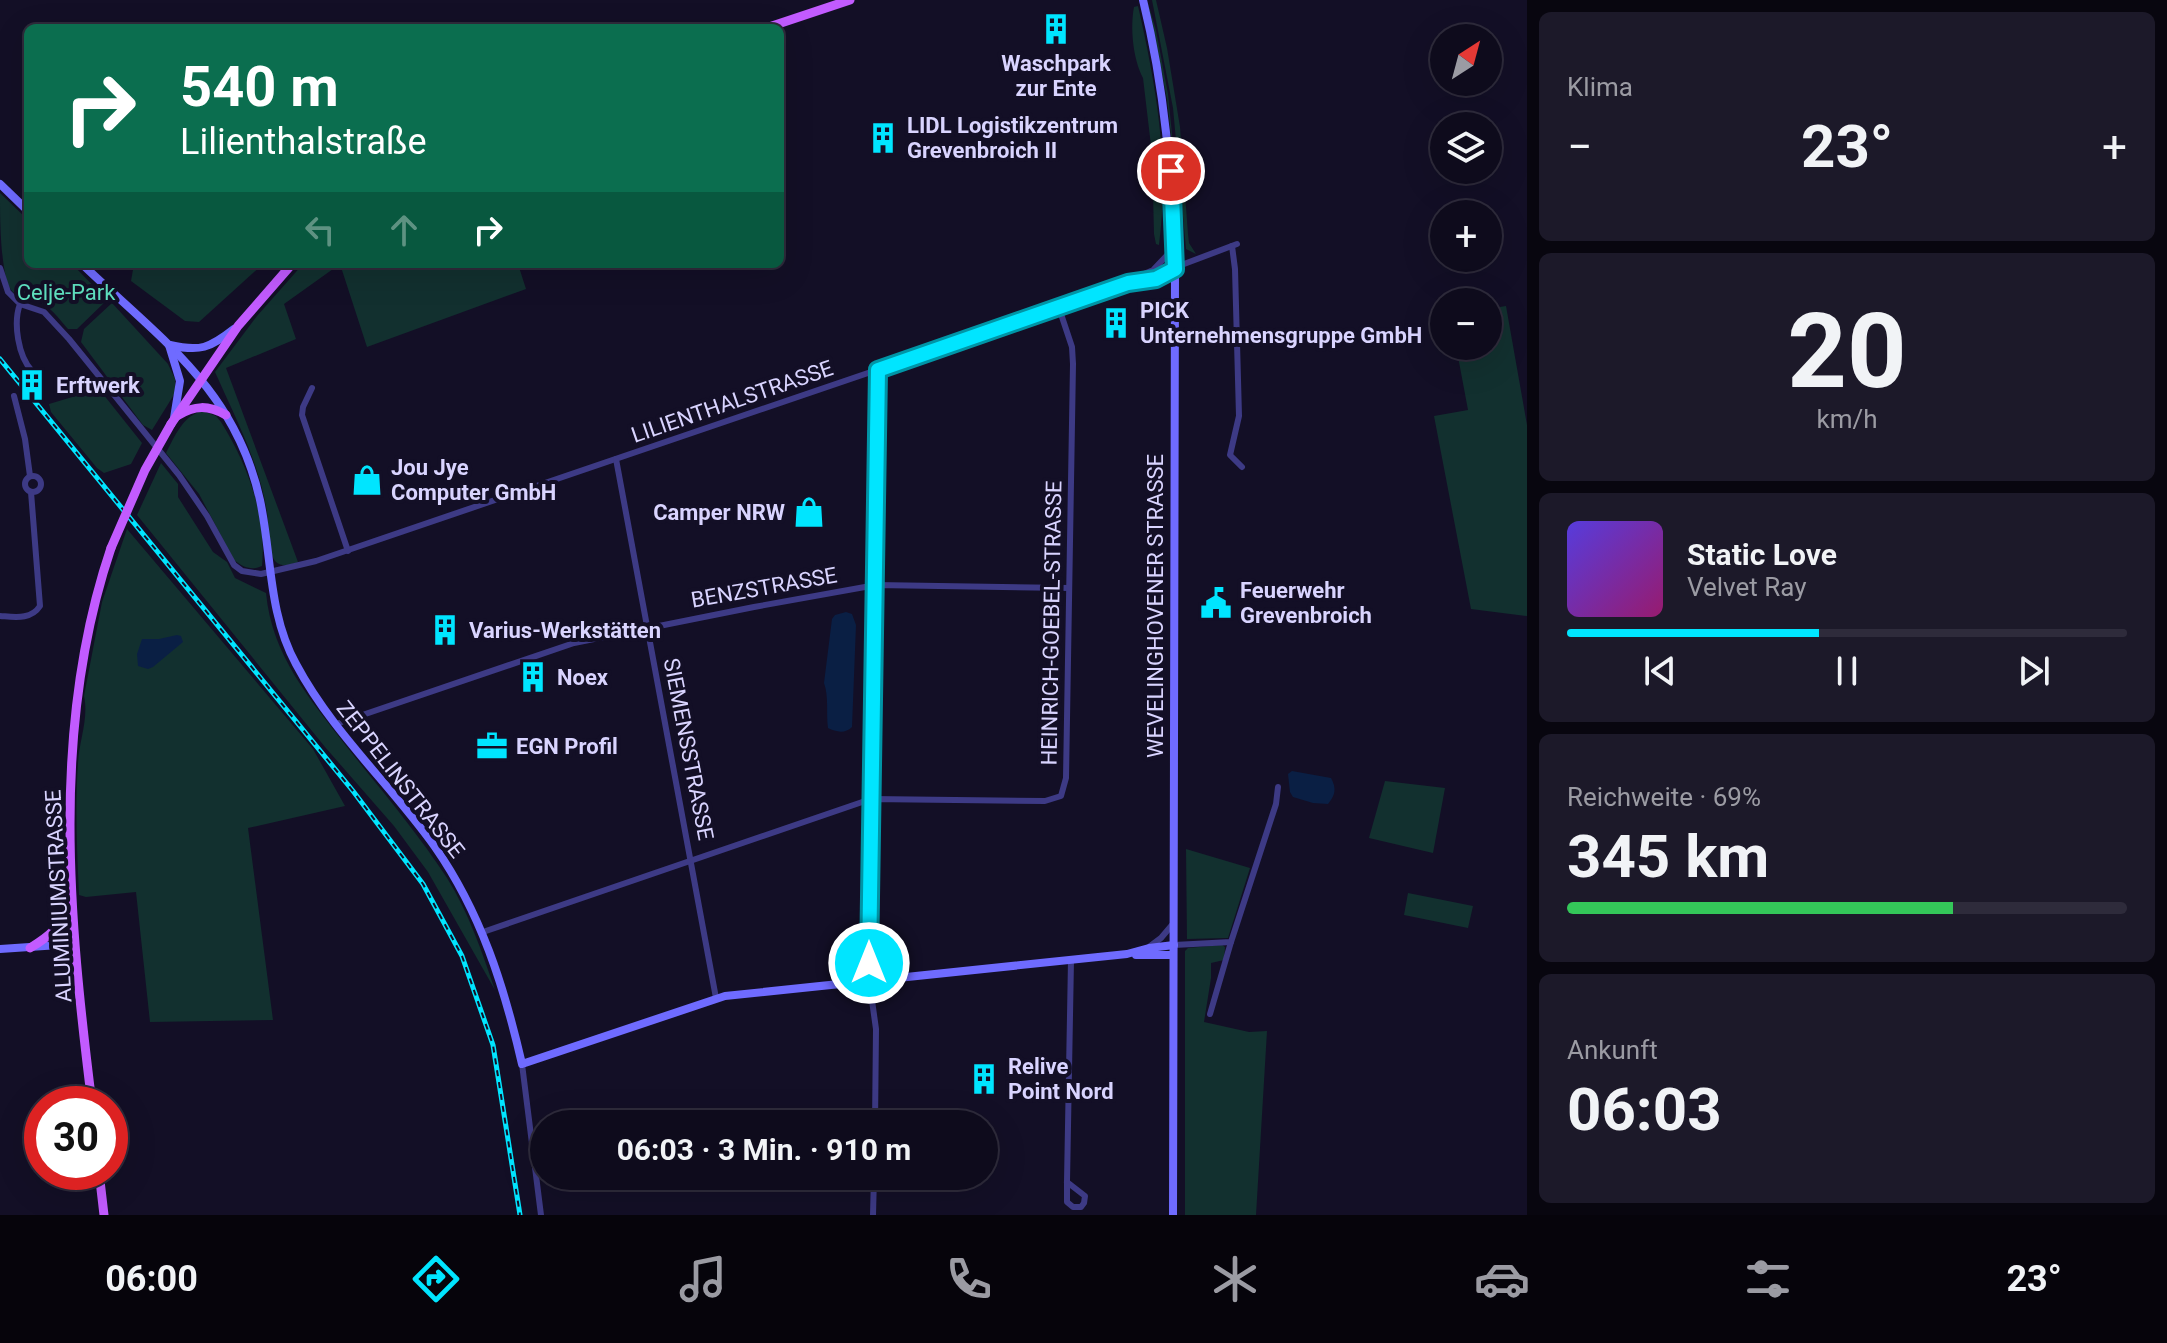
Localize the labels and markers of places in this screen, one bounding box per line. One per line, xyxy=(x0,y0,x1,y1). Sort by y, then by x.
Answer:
building icon: Waschpark zur Ente xyxy=(1039,12,1073,46)
place label: Waschpark zur Ente xyxy=(1001,51,1111,101)
place label: LIDL Logistikzentrum Grevenbroich II xyxy=(907,113,1118,163)
building icon: LIDL Logistikzentrum Grevenbroich II xyxy=(866,121,900,155)
pin xyxy=(1137,137,1205,205)
place label: PICK Unternehmensgruppe GmbH xyxy=(1140,298,1422,348)
building icon: PICK Unternehmensgruppe GmbH xyxy=(1099,306,1133,340)
building icon: Erftwerk xyxy=(15,368,49,402)
place label: Erftwerk xyxy=(56,373,140,398)
place label: Jou Jye Computer GmbH xyxy=(391,455,556,505)
shop icon: Jou Jye Computer GmbH xyxy=(350,463,384,497)
shop icon: Camper NRW xyxy=(792,495,826,529)
place label: Camper NRW xyxy=(653,500,785,525)
place label: Feuerwehr Grevenbroich xyxy=(1240,578,1372,628)
public building icon: Feuerwehr Grevenbroich xyxy=(1199,586,1233,620)
building icon: Varius-Werkstätten xyxy=(428,613,462,647)
place label: Varius-Werkstätten xyxy=(469,618,661,643)
building icon: Noex xyxy=(516,660,550,694)
place label: Noex xyxy=(557,665,609,690)
office icon: EGN Profil xyxy=(475,729,509,763)
place label: EGN Profil xyxy=(516,734,618,759)
place label: Relive Point Nord xyxy=(1008,1054,1114,1104)
building icon: Relive Point Nord xyxy=(967,1062,1001,1096)

